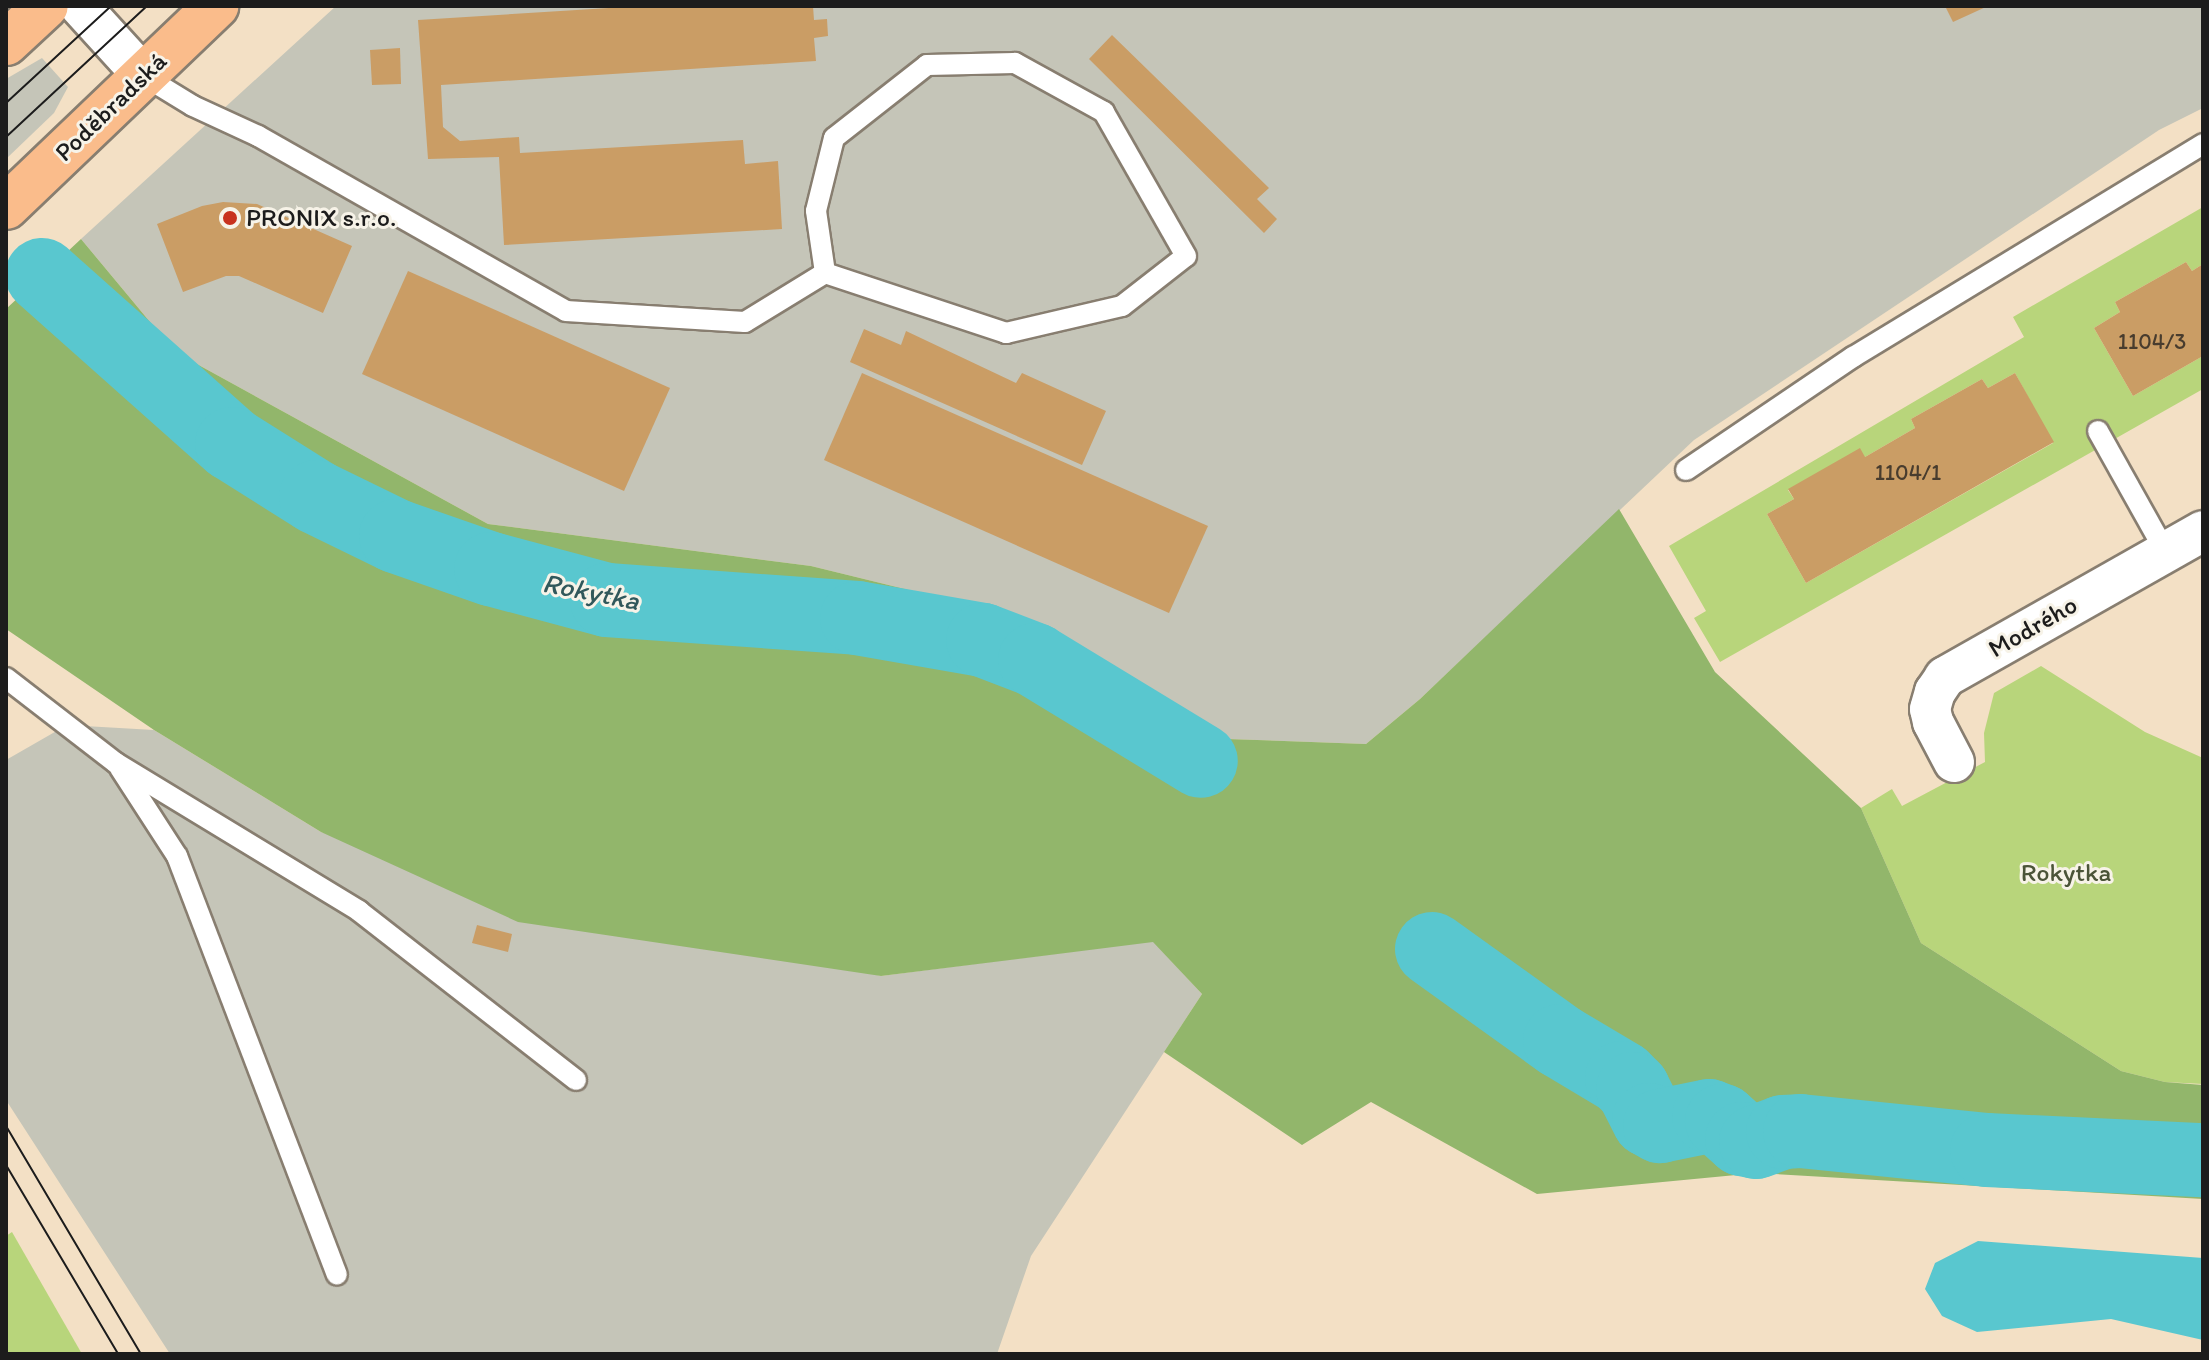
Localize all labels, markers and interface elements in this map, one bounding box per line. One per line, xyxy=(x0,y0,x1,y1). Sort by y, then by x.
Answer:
street label: Poděbradská xyxy=(48,46,174,168)
place label: PRONIX s.r.o. xyxy=(246,202,396,234)
marker: PRONIX s.r.o. xyxy=(221,209,239,227)
house number: 1104/3 xyxy=(2118,329,2186,355)
house number: 1104/1 xyxy=(1875,460,1941,486)
water label: Rokytka xyxy=(540,565,642,617)
street label: Modrého xyxy=(1983,589,2083,665)
park label: Rokytka xyxy=(2021,857,2111,889)

